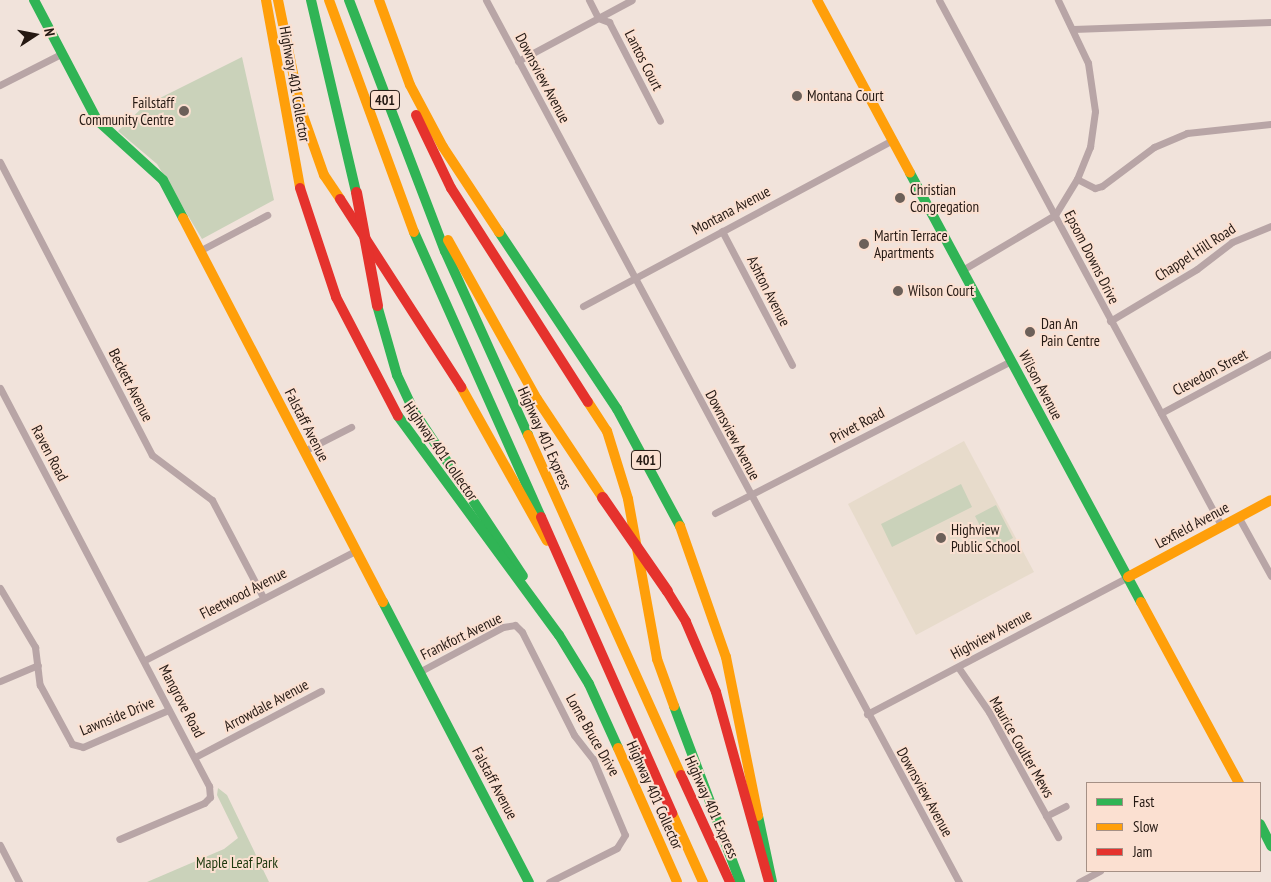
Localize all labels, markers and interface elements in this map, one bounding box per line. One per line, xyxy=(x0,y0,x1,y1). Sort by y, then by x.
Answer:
north arrow xyxy=(10,10,60,60)
street label: Highway 401 Collector xyxy=(276,25,314,143)
text: N xyxy=(40,27,59,38)
street label: Lantos Court xyxy=(621,27,667,93)
street label: Downsview Avenue xyxy=(512,30,574,126)
place label: Montana Court xyxy=(807,87,884,105)
road number: 401 xyxy=(369,88,401,112)
marker: Montana Court xyxy=(791,90,803,102)
place label: Failstaff Community Centre xyxy=(79,93,174,128)
marker: Failstaff Community Centre xyxy=(178,105,190,117)
place label: Christian Congregation xyxy=(910,180,979,215)
street label: Montana Avenue xyxy=(689,182,773,238)
marker: Christian Congregation xyxy=(894,192,906,204)
street label: Epsom Downs Drive xyxy=(1061,207,1123,307)
street label: Chappel Hill Road xyxy=(1151,219,1239,285)
place label: Martin Terrace Apartments xyxy=(874,226,948,261)
marker: Martin Terrace Apartments xyxy=(858,238,870,250)
street label: Ashton Avenue xyxy=(744,253,794,329)
place label: Wilson Court xyxy=(908,282,974,300)
marker: Wilson Court xyxy=(892,285,904,297)
place label: Dan An Pain Centre xyxy=(1041,314,1100,349)
marker: Dan An Pain Centre xyxy=(1023,325,1037,339)
street label: Beckett Avenue xyxy=(105,345,157,425)
street label: Clevedon Street xyxy=(1170,345,1250,399)
street label: Wilson Avenue xyxy=(1015,347,1067,423)
street label: Highway 401 Express xyxy=(514,384,576,492)
street label: Falstaff Avenue xyxy=(281,385,333,465)
street label: Downsview Avenue xyxy=(702,387,764,483)
street label: Highway 401 Collector xyxy=(400,398,482,504)
street label: Privet Road xyxy=(827,403,887,447)
street label: Raven Road xyxy=(28,422,72,484)
road number: 401 xyxy=(630,448,662,472)
street label: Lexfield Avenue xyxy=(1152,498,1232,552)
place label: Highview Public School xyxy=(951,520,1020,555)
marker: Highview Public School xyxy=(935,532,947,544)
street label: Fleetwood Avenue xyxy=(196,563,290,623)
street label: Highview Avenue xyxy=(947,605,1035,663)
street label: Frankfort Avenue xyxy=(417,608,505,664)
street label: Mangrove Road xyxy=(155,662,209,740)
street label: Arrowdale Avenue xyxy=(220,675,312,735)
street label: Lorne Bruce Drive xyxy=(562,691,624,779)
street label: Lawnside Drive xyxy=(77,693,157,739)
street label: Maurice Coulter Mews xyxy=(986,693,1058,801)
street label: Highway 401 Collector xyxy=(623,738,687,852)
street label: Falstaff Avenue xyxy=(468,744,522,822)
street label: Downsview Avenue xyxy=(893,744,957,840)
street label: Highway 401 Express xyxy=(681,753,743,861)
legend xyxy=(1086,782,1261,872)
text: Fast xyxy=(1133,792,1154,811)
text: Slow xyxy=(1133,817,1158,836)
text: Jam xyxy=(1133,842,1152,861)
park label: Maple Leaf Park xyxy=(196,854,278,872)

